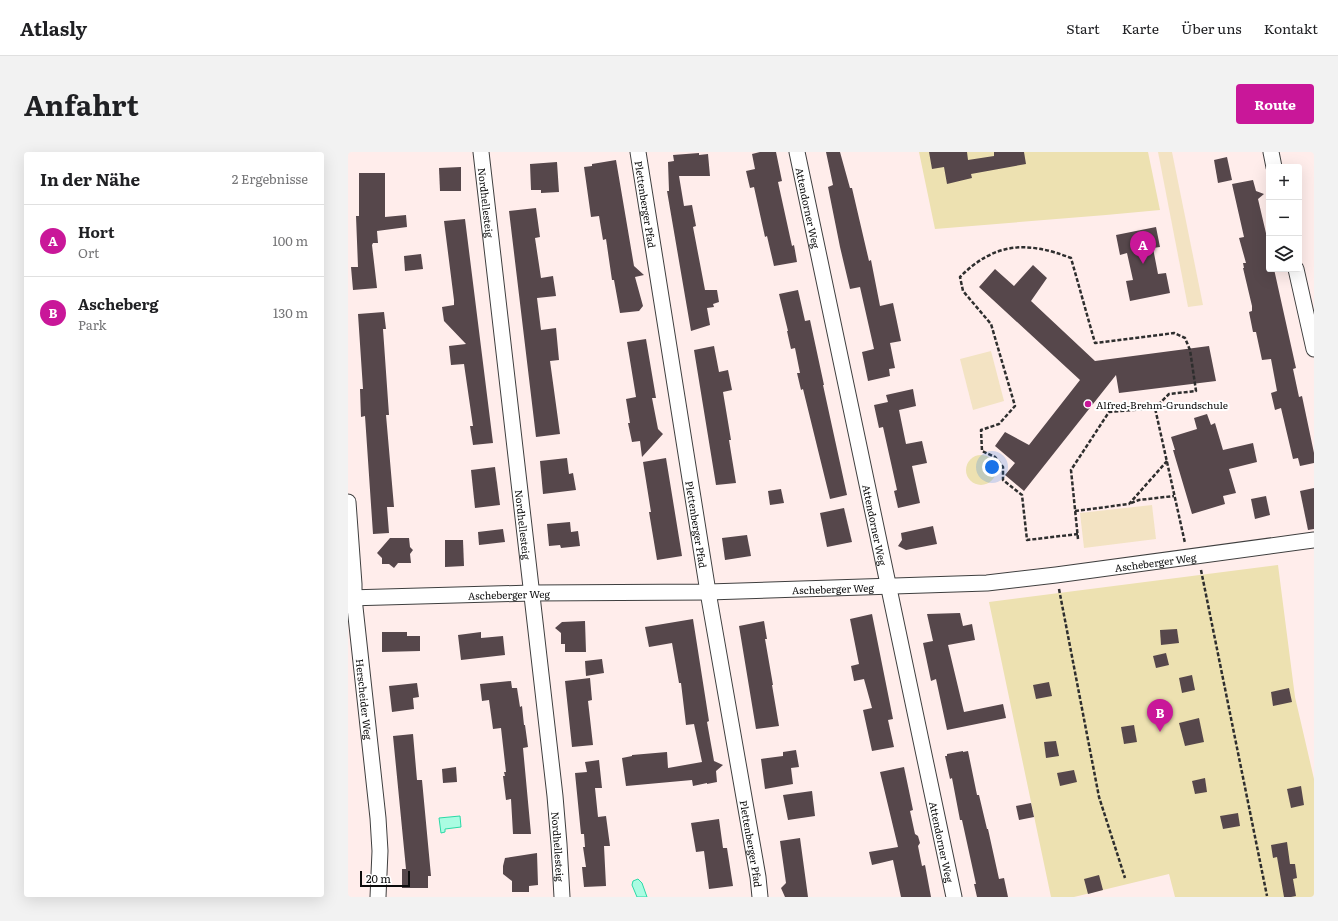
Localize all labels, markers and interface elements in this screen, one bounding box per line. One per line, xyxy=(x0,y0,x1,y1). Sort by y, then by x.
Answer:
text: Atlasly xyxy=(20,14,87,42)
text: Start xyxy=(1066,18,1100,38)
text: Karte xyxy=(1122,18,1159,38)
text: Über uns xyxy=(1181,18,1242,38)
text: Kontakt xyxy=(1264,18,1318,38)
text: Anfahrt xyxy=(24,83,139,125)
button: Route xyxy=(1236,84,1314,124)
street label: Plettenberger Pfad xyxy=(632,160,661,249)
map controls xyxy=(1266,164,1302,272)
button: + xyxy=(1266,164,1302,200)
text: In der Nähe xyxy=(40,166,140,191)
street label: Attendorner Weg xyxy=(793,166,825,250)
street label: Nordhellesteig xyxy=(475,167,498,239)
text: 2 Ergebnisse xyxy=(232,169,308,188)
button: − xyxy=(1266,200,1302,236)
text: Hort xyxy=(78,220,114,243)
text: A xyxy=(48,231,58,250)
text: 100 m xyxy=(272,231,308,250)
pin: A xyxy=(1130,231,1156,264)
button: layers xyxy=(1266,236,1302,272)
text: Ort xyxy=(78,243,99,262)
text: Ascheberg xyxy=(78,292,159,315)
text: B xyxy=(49,303,57,322)
text: 130 m xyxy=(273,303,308,322)
text: Park xyxy=(78,315,107,334)
place label: Alfred-Brehm-Grundschule xyxy=(1096,397,1228,412)
marker: Alfred-Brehm-Grundschule xyxy=(1083,399,1093,409)
your location xyxy=(982,457,1002,477)
street label: Plettenberger Pfad xyxy=(683,480,712,569)
street label: Attendorner Weg xyxy=(860,483,891,567)
street label: Nordhellesteig xyxy=(512,489,535,561)
street label: Ascheberger Weg xyxy=(1114,549,1198,574)
street label: Ascheberger Weg xyxy=(792,579,875,597)
street label: Ascheberger Weg xyxy=(468,585,550,602)
street label: Herscheider Weg xyxy=(353,658,377,741)
pin: B xyxy=(1147,699,1173,732)
street label: Plettenberger Pfad xyxy=(737,799,766,888)
street label: Attendorner Weg xyxy=(927,800,958,884)
street label: Nordhellesteig xyxy=(549,811,569,882)
scale bar xyxy=(360,869,410,888)
text: 20 m xyxy=(366,870,391,886)

